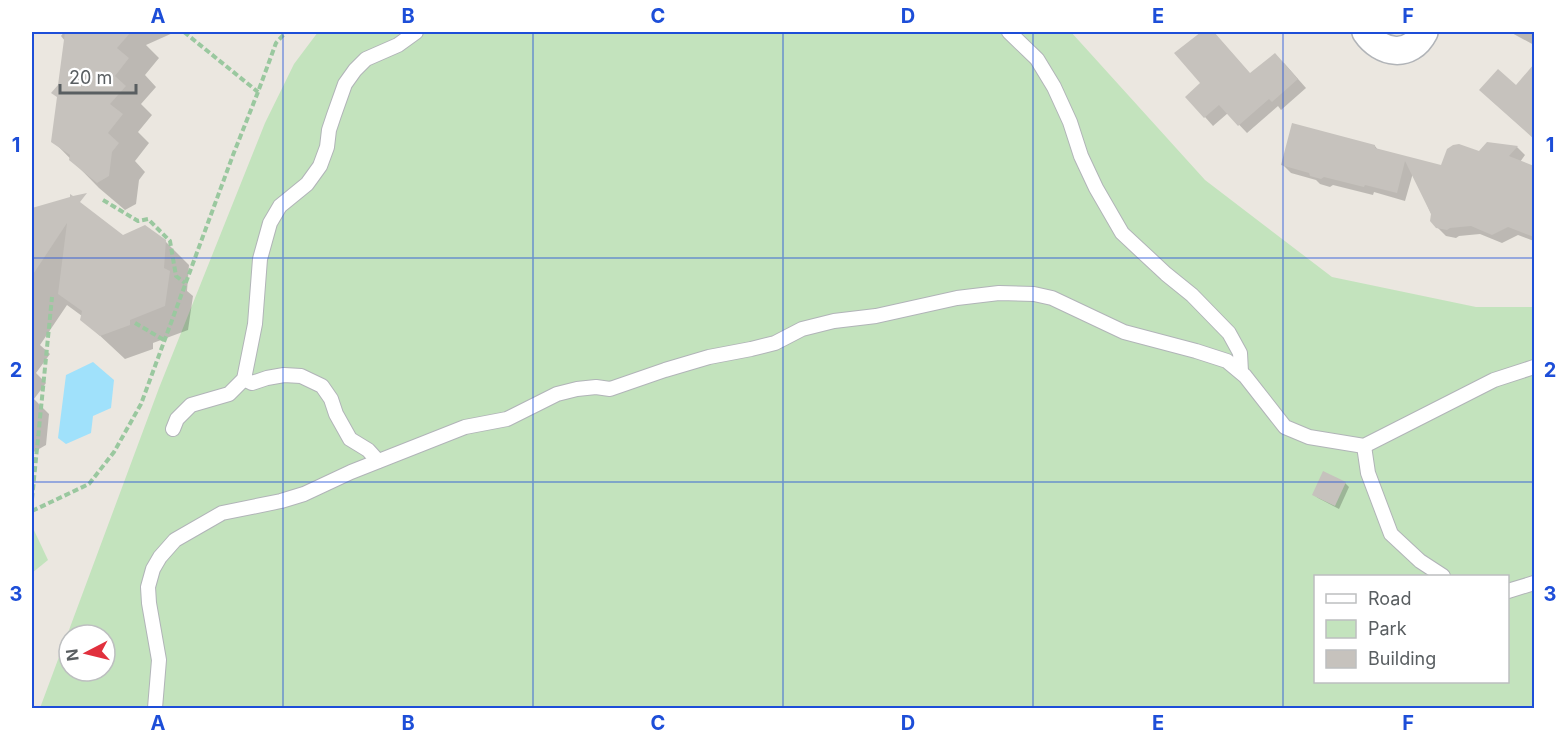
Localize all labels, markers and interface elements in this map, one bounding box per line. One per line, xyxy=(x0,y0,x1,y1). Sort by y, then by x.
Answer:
text: A xyxy=(151,4,166,28)
text: B xyxy=(401,4,415,28)
text: C xyxy=(651,4,665,28)
text: D xyxy=(901,4,915,28)
text: E xyxy=(1152,4,1164,28)
text: F xyxy=(1402,4,1414,28)
scale bar xyxy=(60,57,136,95)
text: 20 m xyxy=(69,67,112,88)
text: 1 xyxy=(12,133,20,157)
text: 1 xyxy=(1546,133,1554,157)
text: 2 xyxy=(10,358,22,382)
text: 2 xyxy=(1544,358,1556,382)
legend xyxy=(1314,575,1509,683)
text: 3 xyxy=(10,582,22,606)
text: 3 xyxy=(1544,582,1556,606)
text: Road xyxy=(1368,588,1411,609)
text: Park xyxy=(1368,618,1407,639)
north arrow xyxy=(57,623,117,683)
text: N xyxy=(61,648,83,662)
text: Building xyxy=(1368,648,1436,669)
text: A xyxy=(151,711,166,735)
text: B xyxy=(401,711,415,735)
text: C xyxy=(651,711,665,735)
text: D xyxy=(901,711,915,735)
text: E xyxy=(1152,711,1164,735)
text: F xyxy=(1402,711,1414,735)

